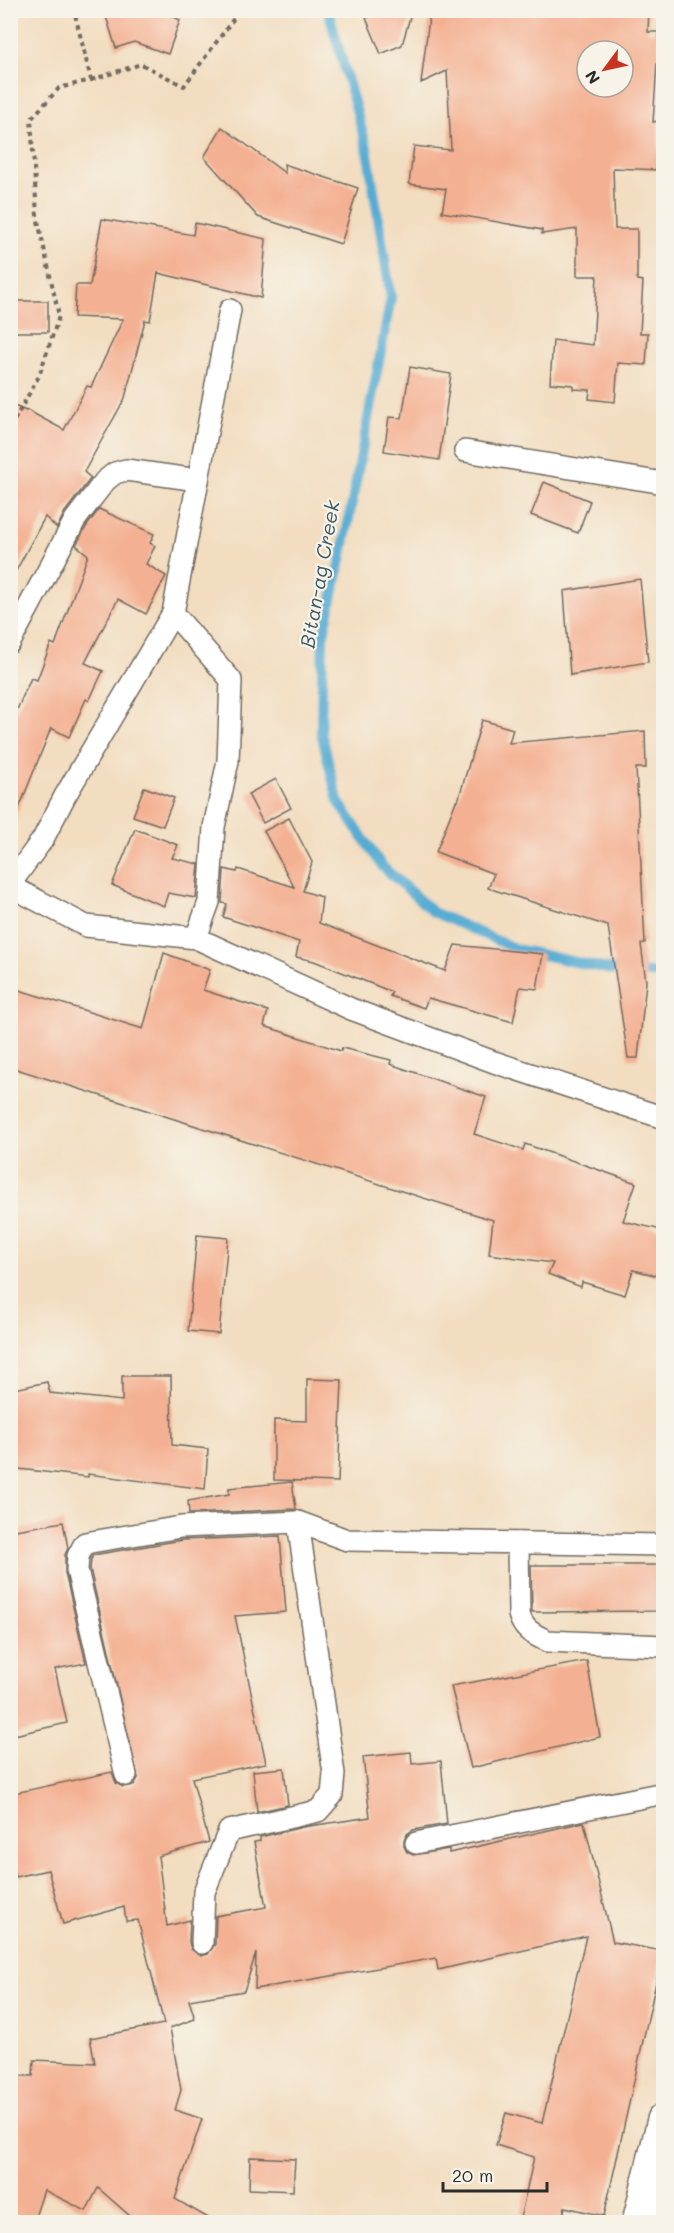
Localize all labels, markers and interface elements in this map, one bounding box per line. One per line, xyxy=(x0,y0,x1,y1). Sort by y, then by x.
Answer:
north arrow xyxy=(575,39,635,99)
text: N xyxy=(580,67,604,88)
water label: Bitan-ag Creek xyxy=(293,498,345,650)
scale bar xyxy=(443,2155,546,2193)
text: 20 m xyxy=(452,2163,493,2187)

